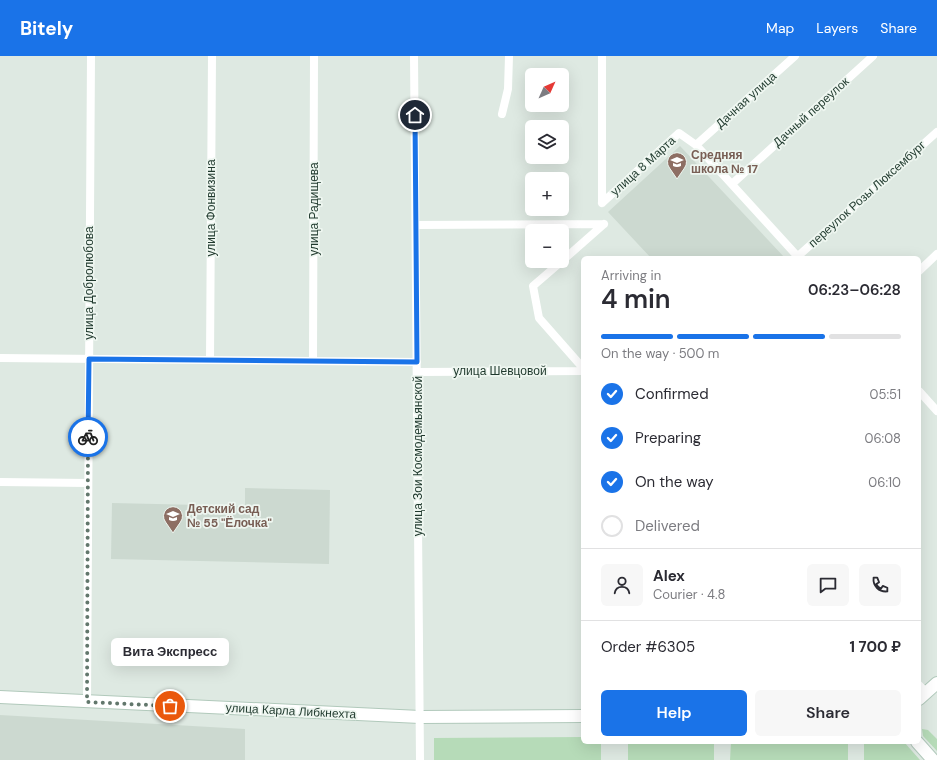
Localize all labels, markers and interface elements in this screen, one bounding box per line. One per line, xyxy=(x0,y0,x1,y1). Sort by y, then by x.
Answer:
text: Bitely xyxy=(20,16,73,41)
text: Map xyxy=(766,19,794,37)
text: Layers xyxy=(816,19,858,37)
text: Share xyxy=(880,19,917,37)
north arrow xyxy=(525,68,569,112)
map controls xyxy=(525,68,569,268)
street label: Дачная улица xyxy=(712,68,780,132)
street label: Дачный переулок xyxy=(770,73,853,150)
pin xyxy=(398,98,432,132)
icon: home xyxy=(404,104,426,126)
button: layers xyxy=(525,120,569,164)
street label: улица 8 Марта xyxy=(607,132,679,199)
street label: переулок Розы Люксембург xyxy=(805,137,929,251)
place label: Средняя школа № 17 xyxy=(691,147,759,177)
school or university icon: Средняя школа № 17 xyxy=(666,151,688,179)
street label: улица Фонвизина xyxy=(203,159,219,257)
street label: улица Радищева xyxy=(306,162,322,256)
button: + xyxy=(525,172,569,216)
button: − xyxy=(525,224,569,268)
street label: улица Добролюбова xyxy=(81,226,97,340)
text: Arriving in xyxy=(601,267,661,284)
text: 06:23–06:28 xyxy=(808,280,901,300)
text: 4 min xyxy=(601,282,671,316)
text: On the way · 500 m xyxy=(601,345,719,362)
street label: улица Шевцовой xyxy=(453,363,547,379)
street label: улица Зои Космодемьянской xyxy=(410,376,426,536)
icon: check xyxy=(601,383,623,405)
text: Confirmed xyxy=(635,384,709,404)
text: 05:51 xyxy=(870,386,901,403)
courier xyxy=(68,417,108,457)
icon: bike xyxy=(77,426,99,448)
icon: check xyxy=(601,427,623,449)
text: Preparing xyxy=(635,428,701,448)
text: 06:08 xyxy=(865,430,901,447)
icon: check xyxy=(601,471,623,493)
text: On the way xyxy=(635,472,714,492)
text: 06:10 xyxy=(868,474,901,491)
place label: Детский сад № 55 "Ёлочка" xyxy=(187,501,272,531)
school or university icon: Детский сад № 55 "Ёлочка" xyxy=(162,505,184,533)
text: Delivered xyxy=(635,516,700,536)
button: person xyxy=(601,564,643,606)
button: chat xyxy=(807,564,849,606)
button: phone xyxy=(859,564,901,606)
text: Alex xyxy=(653,566,685,586)
text: Courier · 4.8 xyxy=(653,586,725,603)
text: Order #6305 xyxy=(601,637,695,657)
text: 1 700 ₽ xyxy=(850,637,901,657)
callout: Вита Экспресс xyxy=(111,638,229,666)
text: Вита Экспресс xyxy=(123,643,217,660)
pin xyxy=(153,689,187,723)
button: Help xyxy=(601,690,747,736)
button: Share xyxy=(755,690,901,736)
icon: bag xyxy=(159,695,181,717)
street label: улица Карла Либкнехта xyxy=(225,700,357,722)

